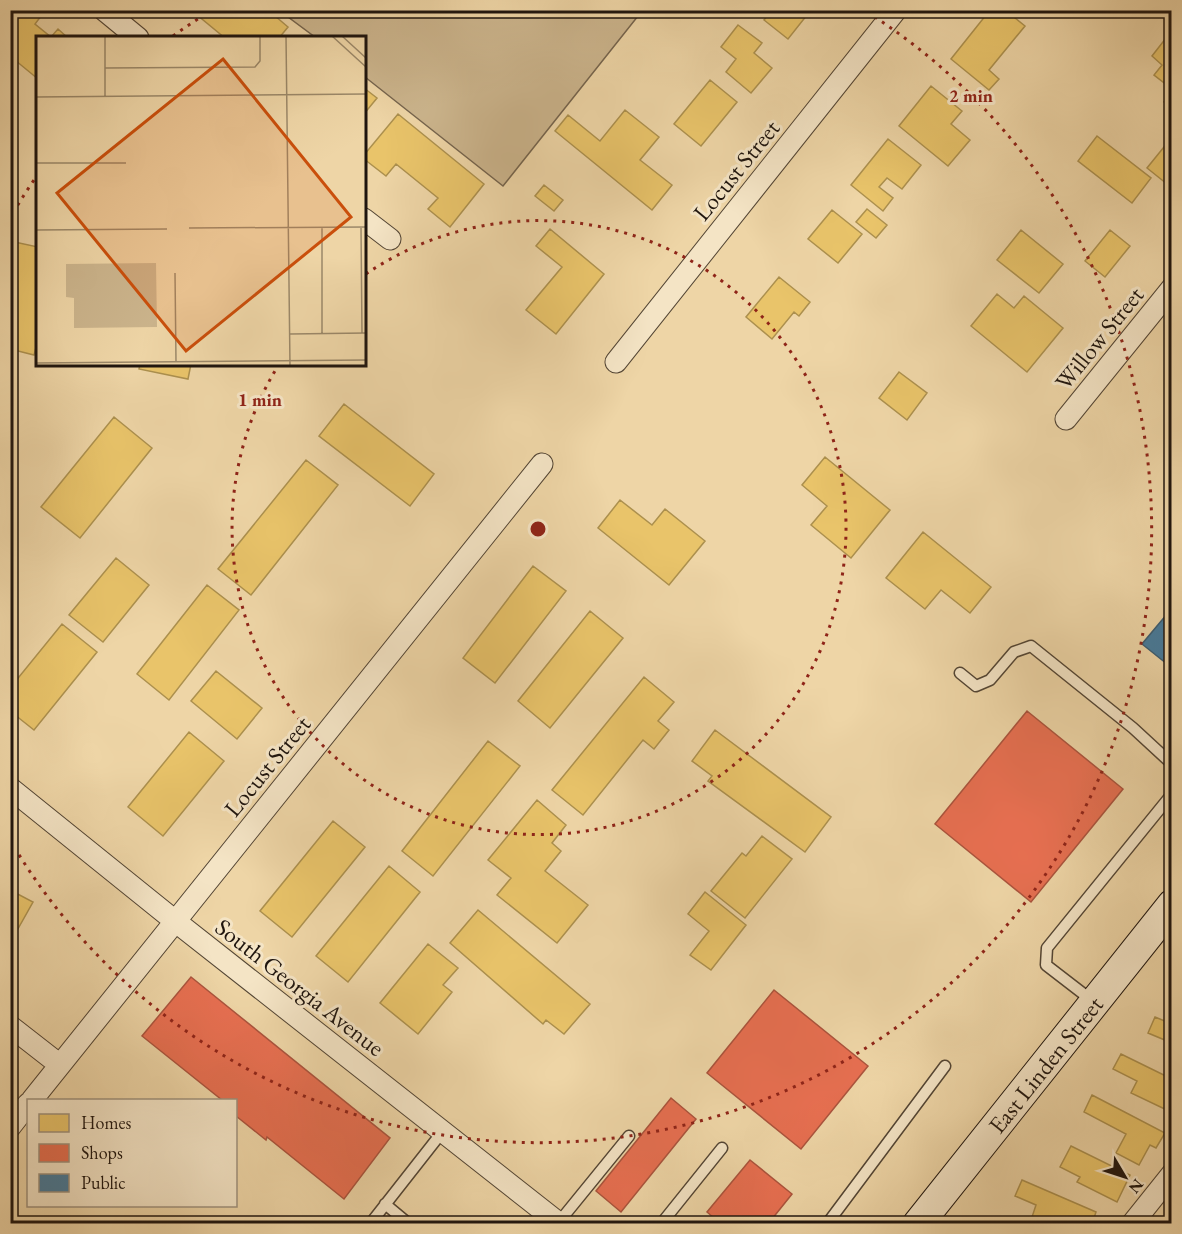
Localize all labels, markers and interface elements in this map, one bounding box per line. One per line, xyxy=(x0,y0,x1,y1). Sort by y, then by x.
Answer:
inset map xyxy=(36,36,366,366)
text: 2 min xyxy=(949,84,993,107)
street label: Locust Street xyxy=(686,113,786,227)
street label: Willow Street xyxy=(1048,280,1150,396)
text: 1 min xyxy=(238,388,282,411)
centre of rings xyxy=(528,519,548,539)
street label: Locust Street xyxy=(217,709,317,823)
street label: South Georgia Avenue xyxy=(209,911,391,1063)
street label: East Linden Street xyxy=(981,989,1110,1139)
legend xyxy=(27,1099,237,1207)
text: Homes xyxy=(81,1111,132,1134)
text: Shops xyxy=(81,1141,123,1164)
north arrow xyxy=(1095,1147,1155,1207)
text: Public xyxy=(81,1171,125,1194)
text: N xyxy=(1124,1174,1149,1198)

